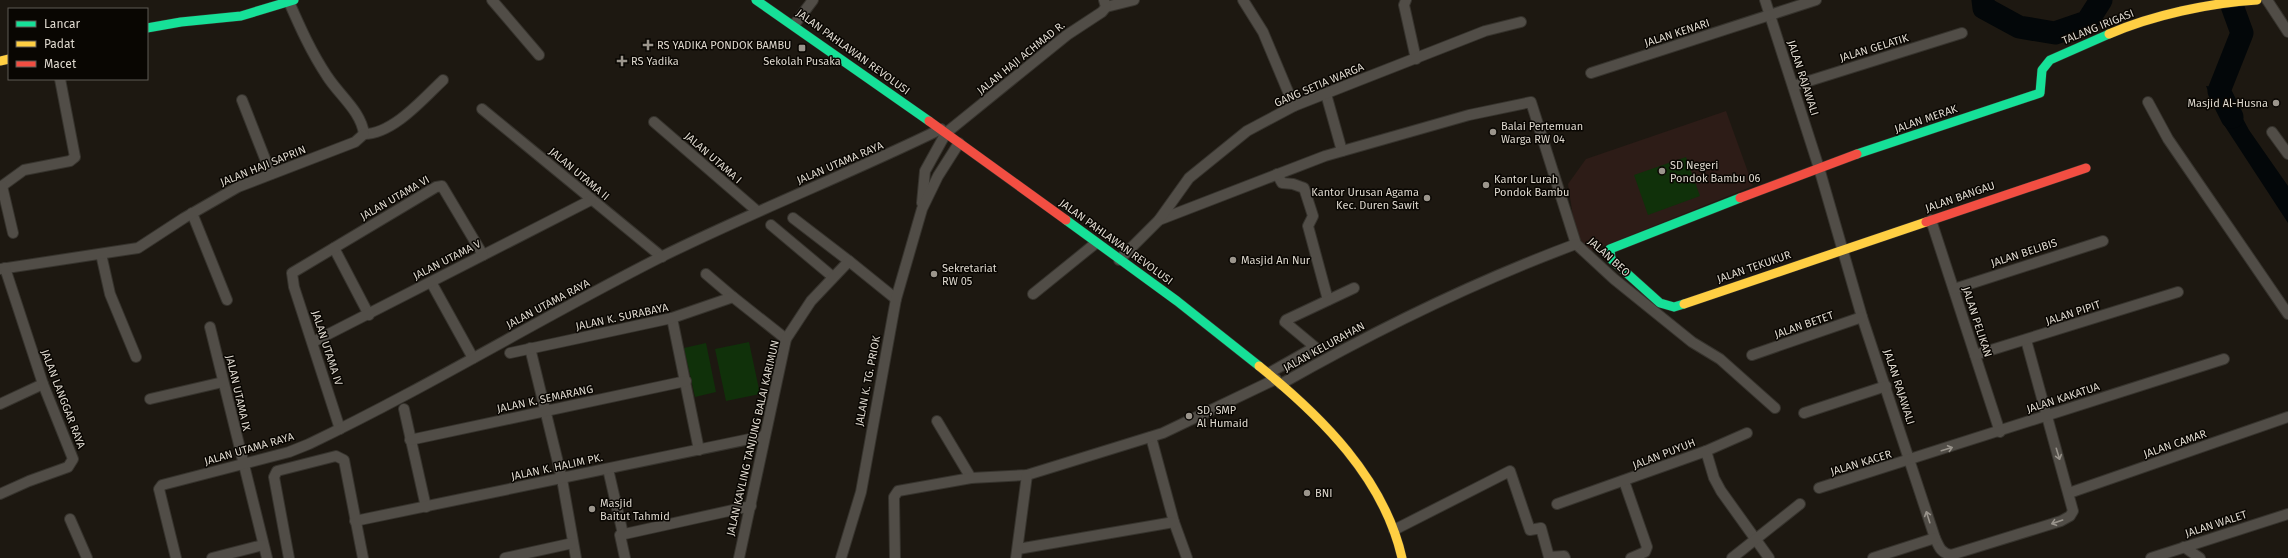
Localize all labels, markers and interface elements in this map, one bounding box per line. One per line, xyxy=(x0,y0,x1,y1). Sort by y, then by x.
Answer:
street label: JALAN PAHLAWAN REVOLUSI xyxy=(794,7,912,97)
street label: TALANG IRIGASI xyxy=(2060,7,2136,47)
legend xyxy=(8,8,148,80)
street label: JALAN KENARI xyxy=(1643,16,1711,50)
text: Lancar xyxy=(44,17,81,31)
street label: JALAN HAJI ACHMAD R. xyxy=(974,18,1068,97)
street label: JALAN GELATIK xyxy=(1838,31,1911,65)
text: Padat xyxy=(44,37,76,51)
marker: RS YADIKA PONDOK BAMBU xyxy=(642,39,654,51)
place label: RS YADIKA PONDOK BAMBU xyxy=(657,39,791,52)
street label: JALAN RAJAWALI xyxy=(1785,39,1821,117)
marker: Sekolah Pusaka xyxy=(797,43,807,53)
marker: RS Yadika xyxy=(616,55,628,67)
place label: RS Yadika xyxy=(631,55,679,68)
place label: Sekolah Pusaka xyxy=(763,55,841,68)
text: Macet xyxy=(44,57,77,71)
street label: GANG SETIA WARGA xyxy=(1272,60,1366,110)
place label: Masjid Al-Husna xyxy=(2187,97,2268,110)
marker: Masjid Al-Husna xyxy=(2271,98,2281,108)
street label: JALAN MERAK xyxy=(1893,102,1960,136)
place label: Balai Pertemuan Warga RW 04 xyxy=(1501,120,1583,146)
marker: Balai Pertemuan Warga RW 04 xyxy=(1488,127,1498,137)
street label: JALAN UTAMA I xyxy=(682,130,744,186)
street label: JALAN UTAMA RAYA xyxy=(795,139,886,187)
street label: JALAN HAJI SAPRIN xyxy=(218,143,308,189)
street label: JALAN UTAMA II xyxy=(546,145,612,203)
place label: SD Negeri Pondok Bambu 06 xyxy=(1670,159,1761,185)
marker: SD Negeri Pondok Bambu 06 xyxy=(1657,166,1667,176)
street label: JALAN UTAMA VI xyxy=(358,173,432,223)
place label: Kantor Lurah Pondok Bambu xyxy=(1494,173,1570,199)
street label: JALAN BANGAU xyxy=(1923,179,1997,215)
marker: Kantor Lurah Pondok Bambu xyxy=(1481,180,1491,190)
place label: Kantor Urusan Agama Kec. Duren Sawit xyxy=(1311,186,1419,212)
marker: Kantor Urusan Agama Kec. Duren Sawit xyxy=(1422,193,1432,203)
street label: JALAN PAHLAWAN REVOLUSI xyxy=(1057,197,1175,287)
street label: JALAN BEO xyxy=(1585,235,1633,279)
street label: JALAN BELIBIS xyxy=(1989,236,2059,270)
street label: JALAN UTAMA V xyxy=(411,237,484,283)
street label: JALAN TEKUKUR xyxy=(1715,248,1793,286)
place label: Masjid An Nur xyxy=(1241,254,1311,267)
marker: Masjid An Nur xyxy=(1228,255,1238,265)
place label: Sekretariat RW 05 xyxy=(942,262,997,288)
marker: Sekretariat RW 05 xyxy=(929,269,939,279)
street label: JALAN UTAMA RAYA xyxy=(504,276,593,331)
street label: JALAN PELIKAN xyxy=(1960,285,1994,359)
street label: JALAN PIPIT xyxy=(2044,298,2102,328)
street label: JALAN K. SURABAYA xyxy=(574,301,670,333)
street label: JALAN UTAMA IV xyxy=(309,309,345,388)
street label: JALAN BETET xyxy=(1773,309,1836,341)
street label: JALAN KELURAHAN xyxy=(1281,319,1367,375)
street label: JALAN K. TG. PRIOK xyxy=(853,334,883,427)
street label: JALAN KAVLING TANJUNG BALAI KARIMUN xyxy=(724,339,782,537)
street label: JALAN LANGGAR RAYA xyxy=(38,348,88,451)
street label: JALAN RAJAWALI xyxy=(1881,348,1917,426)
street label: JALAN UTAMA IX xyxy=(223,354,253,432)
street label: JALAN KAKATUA xyxy=(2025,380,2102,416)
street label: JALAN K. SEMARANG xyxy=(496,382,594,416)
place label: SD, SMP Al Humaid xyxy=(1197,404,1248,430)
marker: SD, SMP Al Humaid xyxy=(1184,411,1194,421)
street label: JALAN CAMAR xyxy=(2142,427,2209,461)
street label: JALAN UTAMA RAYA xyxy=(203,430,296,468)
street label: JALAN PUYUH xyxy=(1631,436,1697,472)
one-way arrow xyxy=(1940,445,1953,452)
street label: JALAN KACER xyxy=(1829,447,1893,478)
one-way arrow xyxy=(2055,447,2062,460)
street label: JALAN K. HALIM PK. xyxy=(510,451,604,483)
place label: BNI xyxy=(1315,487,1332,500)
marker: BNI xyxy=(1302,488,1312,498)
place label: Masjid Baitut Tahmid xyxy=(600,497,670,523)
marker: Masjid Baitut Tahmid xyxy=(587,504,597,514)
street label: JALAN WALET xyxy=(2183,508,2249,540)
one-way arrow xyxy=(1924,511,1931,524)
one-way arrow xyxy=(2051,518,2063,526)

